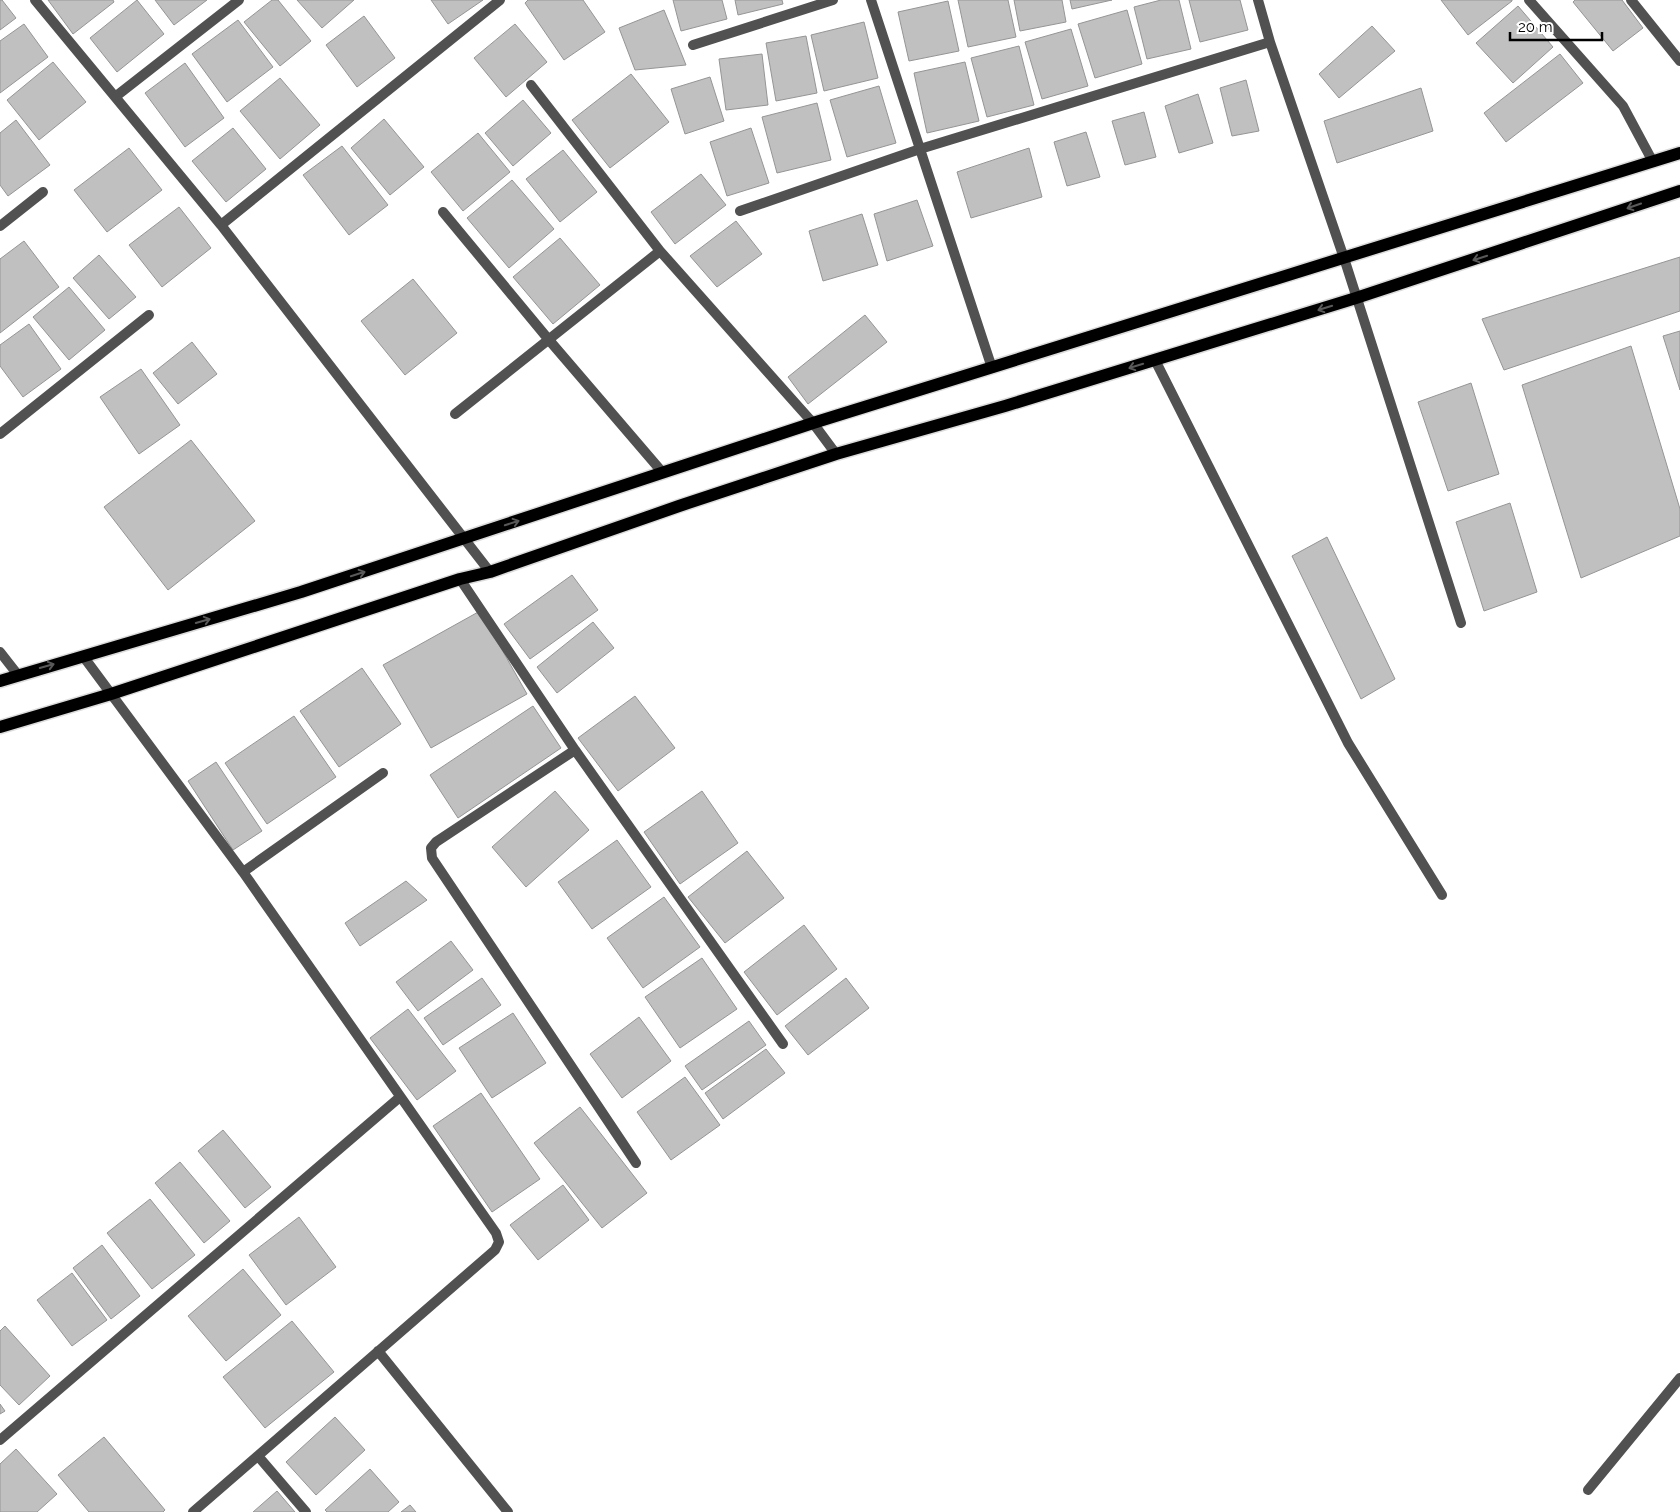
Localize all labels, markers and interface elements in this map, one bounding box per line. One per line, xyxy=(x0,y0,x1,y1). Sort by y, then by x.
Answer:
scale bar xyxy=(1510,10,1602,42)
text: 20 m xyxy=(1518,18,1553,36)
one-way arrow xyxy=(1627,202,1642,211)
one-way arrow xyxy=(1472,254,1488,263)
one-way arrow xyxy=(1317,303,1333,313)
one-way arrow xyxy=(1129,361,1145,371)
one-way arrow xyxy=(504,517,520,527)
one-way arrow xyxy=(350,568,366,578)
one-way arrow xyxy=(194,616,210,625)
one-way arrow xyxy=(38,661,54,671)

